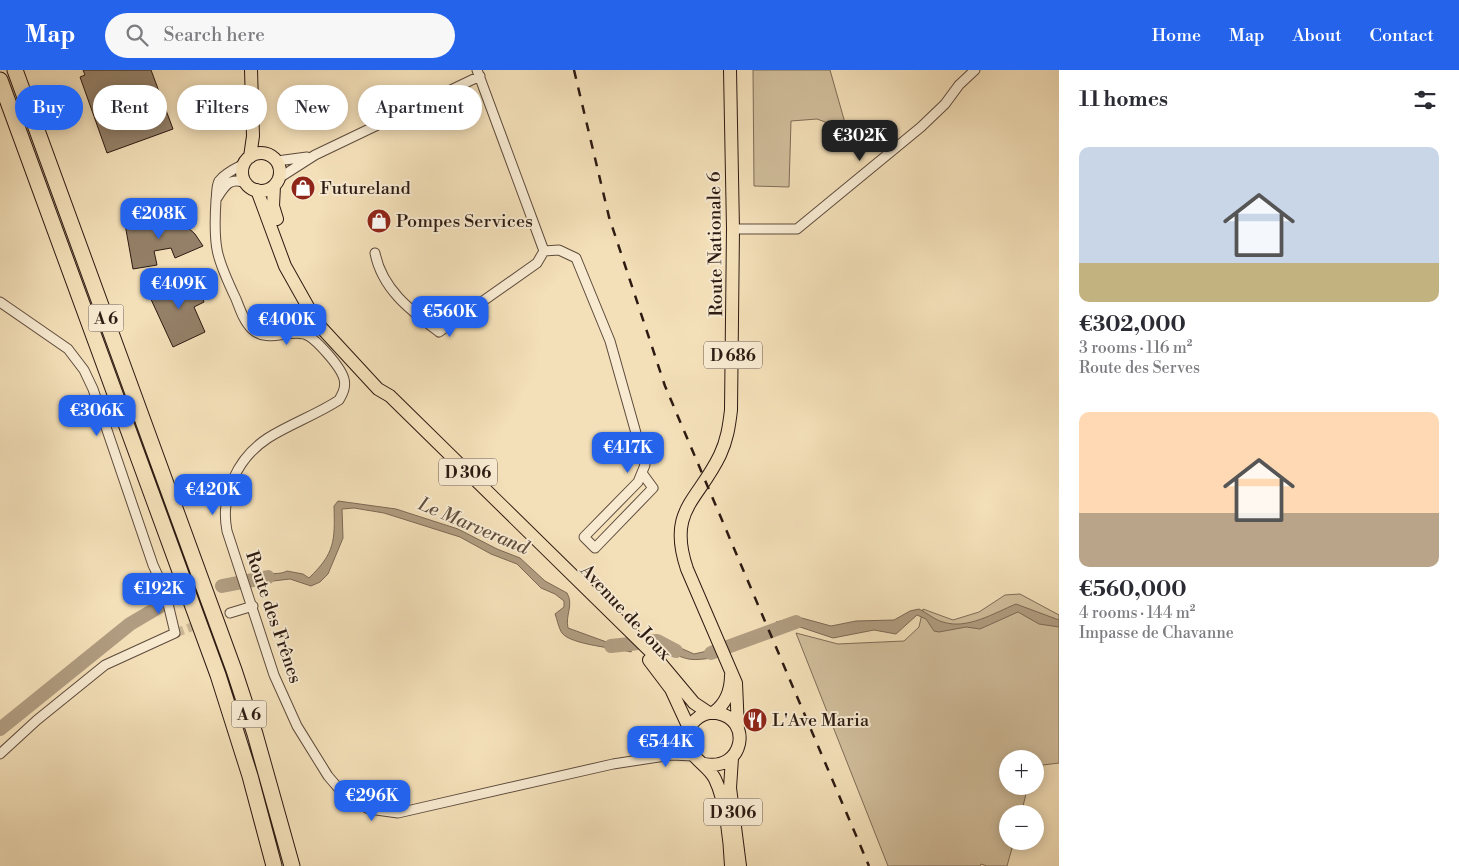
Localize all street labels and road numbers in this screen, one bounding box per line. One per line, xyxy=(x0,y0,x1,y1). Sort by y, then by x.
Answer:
street label: Route Nationale 6 xyxy=(703,171,728,317)
road number: A 6 xyxy=(88,304,124,332)
road number: D 686 xyxy=(704,342,762,368)
road number: D 306 xyxy=(439,458,497,486)
street label: Route des Frênes xyxy=(240,548,307,687)
street label: Avenue de Joux xyxy=(575,559,677,666)
road number: A 6 xyxy=(232,700,266,728)
road number: D 306 xyxy=(704,799,762,826)

